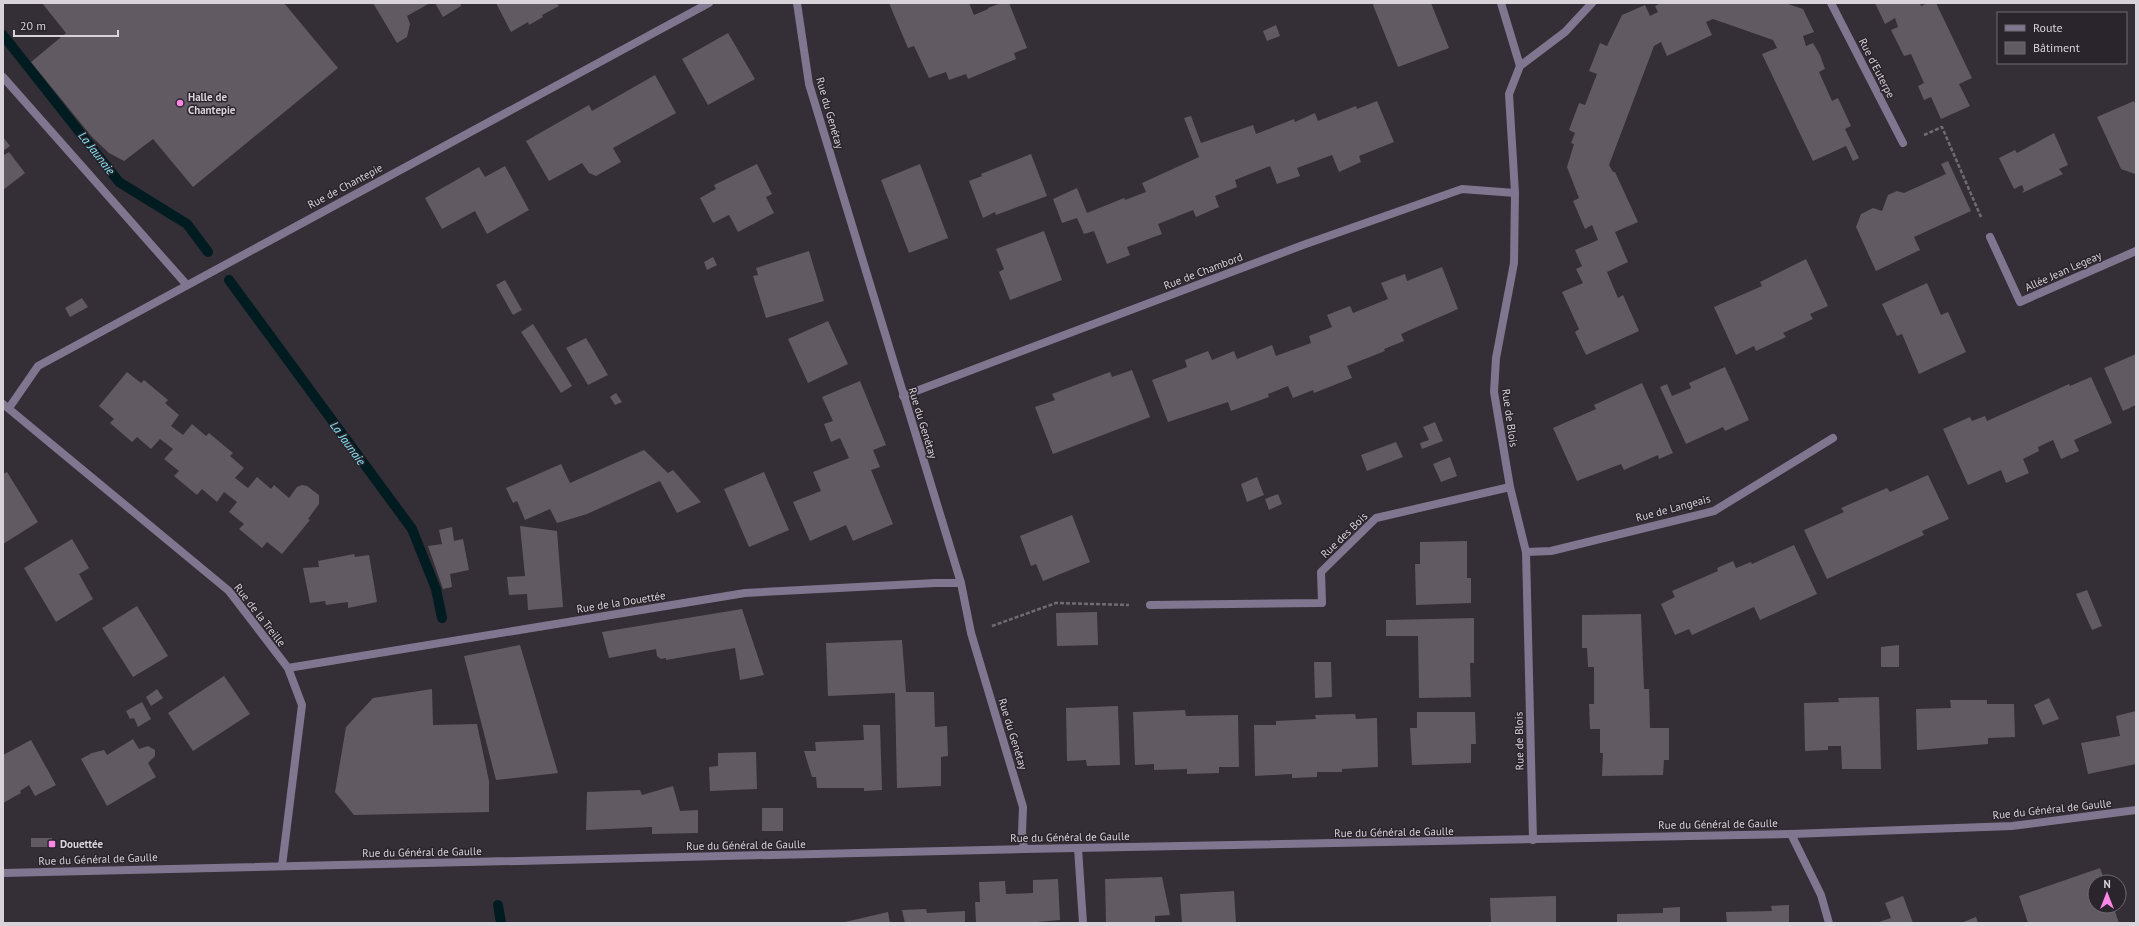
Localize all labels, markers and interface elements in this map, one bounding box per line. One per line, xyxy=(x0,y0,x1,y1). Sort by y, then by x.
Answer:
scale bar xyxy=(14,12,118,38)
legend xyxy=(1997,12,2127,64)
text: 20 m xyxy=(20,18,46,33)
text: Route xyxy=(2033,20,2063,35)
street label: Rue d'Euterpe xyxy=(1856,36,1898,101)
text: Bâtiment xyxy=(2033,40,2080,55)
street label: Rue du Genétay xyxy=(813,76,847,151)
place label: Halle de Chantepie xyxy=(188,90,236,117)
marker: Halle de Chantepie xyxy=(175,98,185,108)
water label: La Jaunaie xyxy=(76,128,119,178)
street label: Rue de Chantepie xyxy=(305,160,385,212)
street label: Allée Jean Legeay xyxy=(2022,247,2104,294)
street label: Rue de Chambord xyxy=(1162,249,1245,292)
street label: Rue du Genétay xyxy=(905,386,941,461)
street label: Rue de Blois xyxy=(1499,388,1521,448)
water label: La Jaunaie xyxy=(327,418,369,468)
street label: Rue de Langeais xyxy=(1634,491,1712,525)
street label: Rue des Bois xyxy=(1318,509,1371,561)
street label: Rue de la Treille xyxy=(231,581,289,650)
street label: Rue de la Douettée xyxy=(575,588,667,616)
street label: Rue du Genétay xyxy=(995,697,1031,772)
street label: Rue de Blois xyxy=(1511,711,1527,770)
street label: Rue du Général de Gaulle xyxy=(1992,796,2113,822)
street label: Rue du Général de Gaulle xyxy=(1658,816,1778,832)
street label: Rue du Général de Gaulle xyxy=(1334,824,1454,840)
street label: Rue du Général de Gaulle xyxy=(1010,829,1130,845)
place label: Douettée xyxy=(60,837,104,851)
street label: Rue du Général de Gaulle xyxy=(686,837,806,853)
marker: Douettée xyxy=(47,839,57,849)
street label: Rue du Général de Gaulle xyxy=(362,844,482,860)
street label: Rue du Général de Gaulle xyxy=(38,850,158,868)
north arrow xyxy=(2087,874,2127,914)
text: N xyxy=(2103,877,2111,891)

